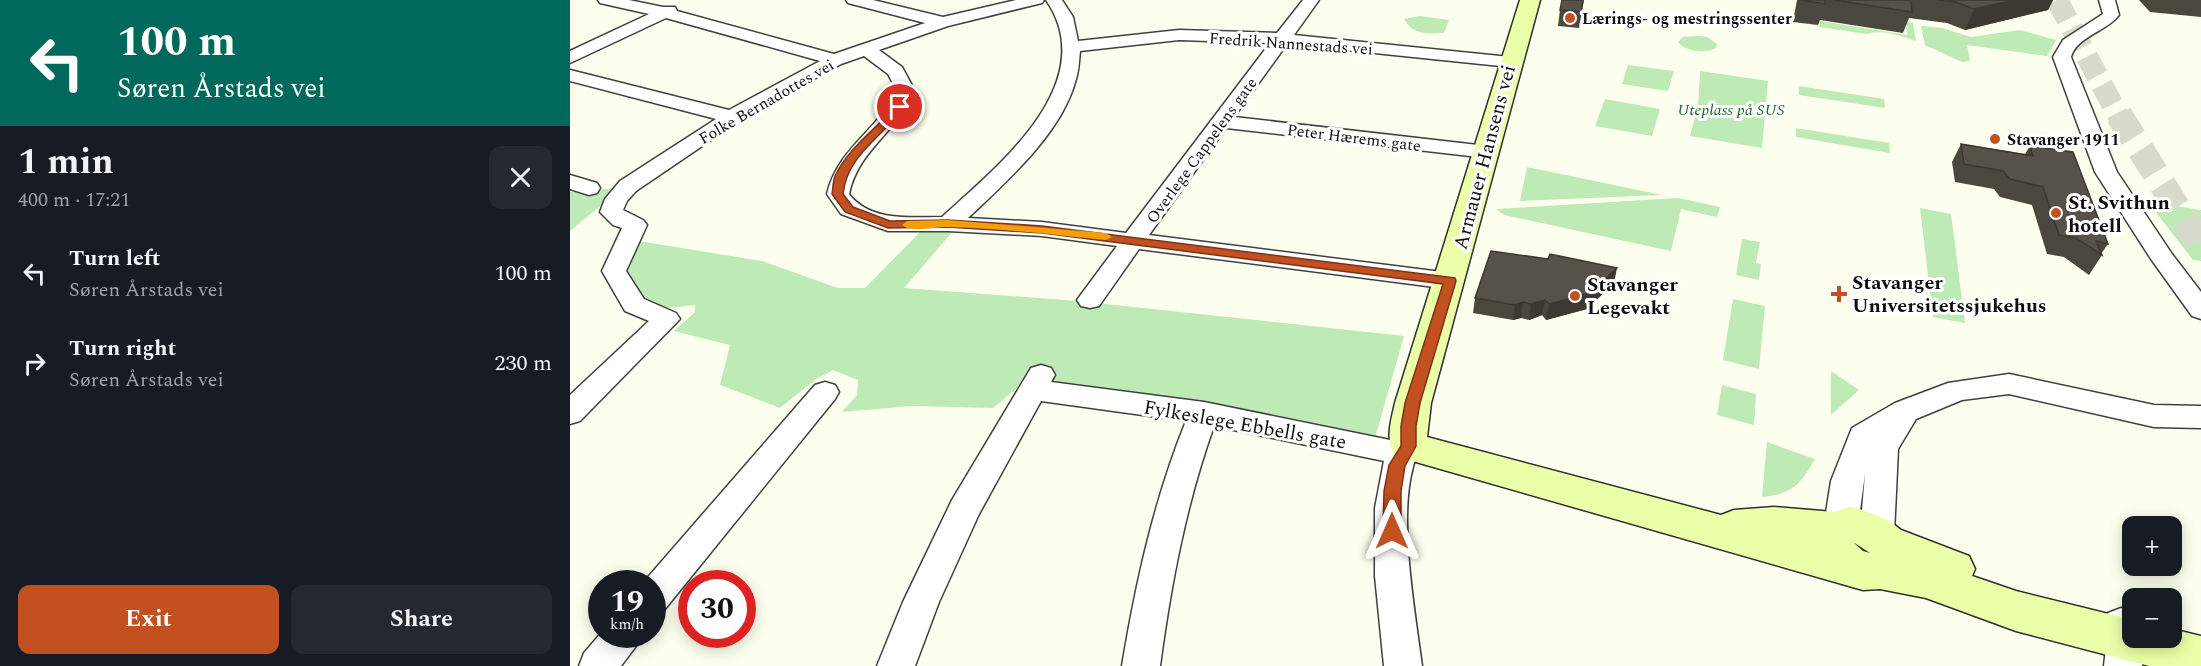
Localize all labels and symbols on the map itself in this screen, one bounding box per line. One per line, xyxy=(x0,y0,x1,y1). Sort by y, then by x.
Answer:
place label: Lærings- og mestringssenter xyxy=(1582,7,1792,31)
marker: Lærings- og mestringssenter xyxy=(1563,11,1577,25)
street label: Fredrik Nannestads vei xyxy=(1208,26,1374,62)
street label: Folke Bernadottes vei xyxy=(694,53,839,150)
street label: Armauer Hansens vei xyxy=(1446,61,1524,253)
street label: Overlege Cappelens gate xyxy=(1140,72,1263,229)
pin xyxy=(874,81,925,132)
park label: Uteplass på SUS xyxy=(1677,98,1785,122)
street label: Peter Hærems gate xyxy=(1286,118,1422,158)
place label: Stavanger 1911 xyxy=(2007,128,2120,152)
marker: Stavanger 1911 xyxy=(1988,132,2002,146)
place label: St. Svithun hotell xyxy=(2068,188,2170,241)
marker: St. Svithun hotell xyxy=(2049,206,2063,220)
place label: Stavanger Universitetssjukehus xyxy=(1852,268,2046,321)
place label: Stavanger Legevakt xyxy=(1587,270,1678,323)
marker: Stavanger Universitetssjukehus xyxy=(1830,285,1848,303)
marker: Stavanger Legevakt xyxy=(1568,289,1582,303)
street label: Fylkeslege Ebbells gate xyxy=(1141,392,1349,458)
position arrow xyxy=(1360,499,1424,563)
speed limit sign: 30 xyxy=(678,570,756,648)

